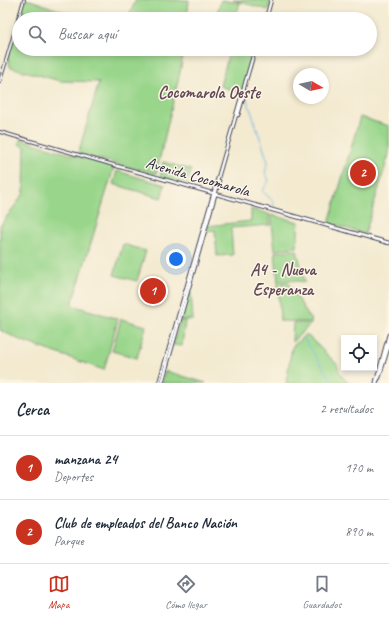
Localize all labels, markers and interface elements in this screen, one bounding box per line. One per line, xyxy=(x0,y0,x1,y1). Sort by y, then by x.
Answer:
search box xyxy=(12,12,377,56)
icon: search xyxy=(26,23,48,45)
text: Buscar aquí xyxy=(58,25,117,44)
north arrow xyxy=(293,68,329,104)
district label: Cocomarola Oeste xyxy=(158,82,262,103)
street label: Avenida Cocomarola xyxy=(144,153,253,202)
pin: 2 xyxy=(350,158,376,188)
your location xyxy=(166,249,186,269)
district label: A4 - Nueva Esperanza xyxy=(250,259,318,300)
pin: 1 xyxy=(140,276,166,306)
map controls xyxy=(341,335,377,371)
button: locate xyxy=(341,335,377,371)
text: Cerca xyxy=(16,399,49,420)
text: 2 resultados xyxy=(320,401,373,417)
text: manzana 24 xyxy=(54,450,117,469)
text: 1 xyxy=(26,460,32,476)
text: 170 m xyxy=(345,460,373,476)
text: Deportes xyxy=(54,469,93,485)
text: Club de empleados del Banco Nación xyxy=(54,514,237,533)
text: 2 xyxy=(26,524,32,540)
text: 890 m xyxy=(345,524,373,540)
text: Parque xyxy=(54,533,84,549)
tab: Mapa xyxy=(48,573,70,611)
tab: Cómo llegar xyxy=(165,573,207,611)
tab: Guardados xyxy=(303,573,341,611)

